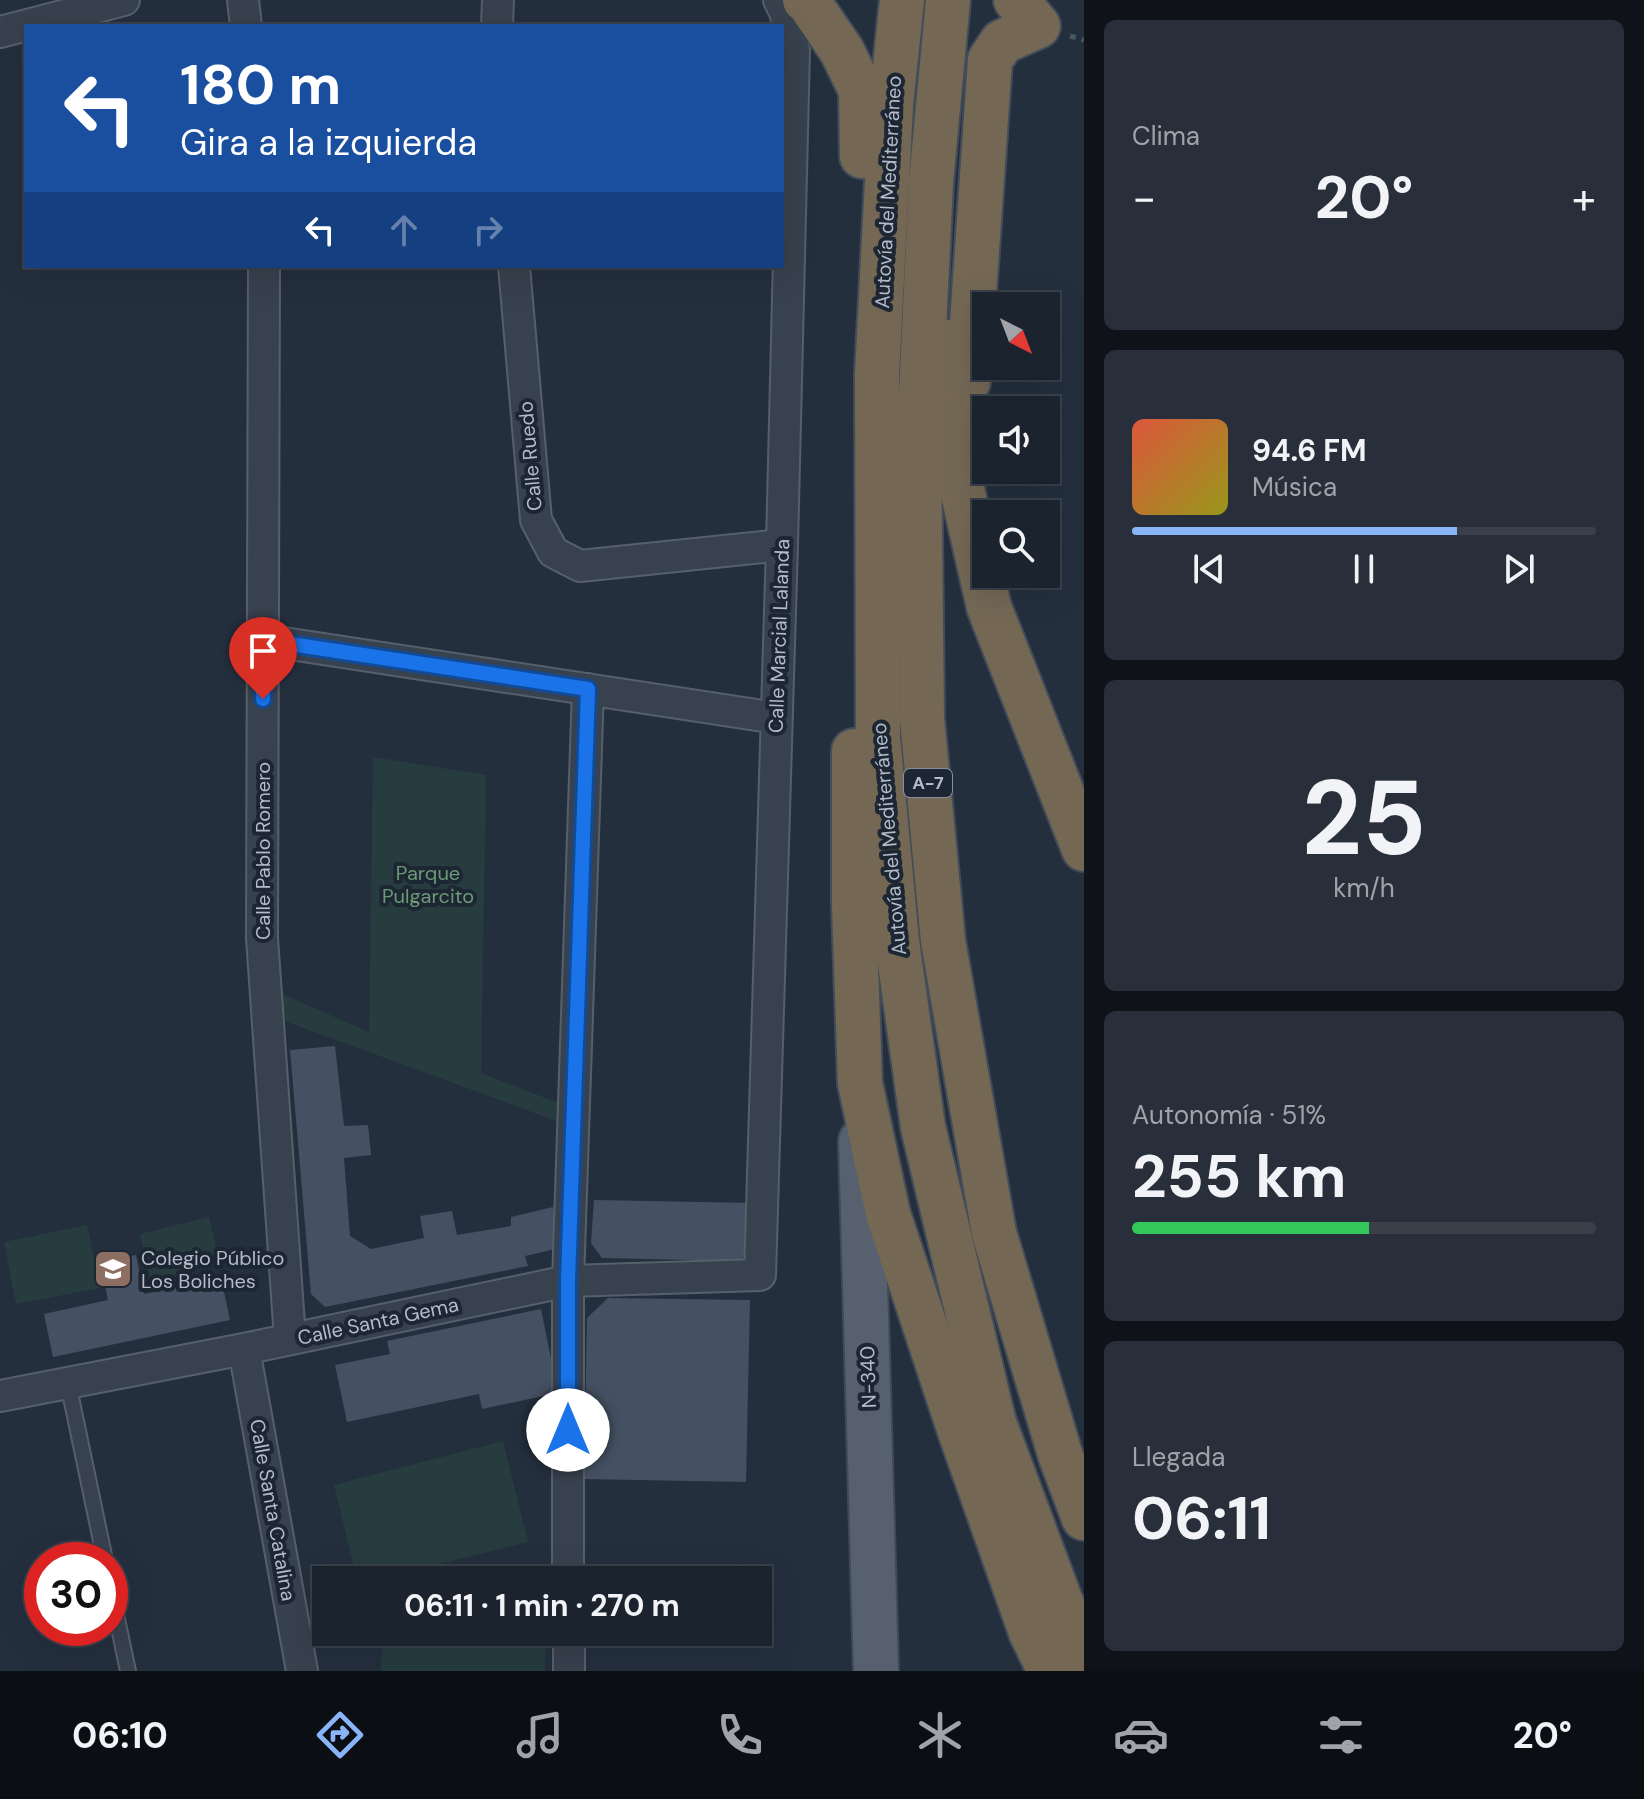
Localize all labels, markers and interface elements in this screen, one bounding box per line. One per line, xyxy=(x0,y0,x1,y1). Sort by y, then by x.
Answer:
text: 180 m xyxy=(180,48,341,121)
icon: left xyxy=(48,56,152,160)
street label: Autovía del Mediterráneo xyxy=(869,75,907,309)
text: Gira a la izquierda xyxy=(180,119,477,166)
text: Clima xyxy=(1132,119,1200,153)
text: 20° xyxy=(1315,158,1413,237)
text: − xyxy=(1132,169,1156,227)
text: + xyxy=(1572,169,1596,227)
icon: left xyxy=(298,208,342,252)
icon: ahead xyxy=(382,208,426,252)
icon: right xyxy=(466,208,510,252)
north arrow xyxy=(972,292,1060,380)
map controls xyxy=(972,292,1060,588)
button: sound xyxy=(972,396,1060,484)
street label: Calle Ruedo xyxy=(512,400,548,512)
text: 94.6 FM xyxy=(1252,431,1367,470)
text: Música xyxy=(1252,470,1337,504)
button: search xyxy=(972,500,1060,588)
street label: Calle Marcial Lalanda xyxy=(763,539,795,733)
icon: previous xyxy=(1187,547,1231,591)
icon: pause xyxy=(1342,547,1386,591)
icon: next xyxy=(1497,547,1541,591)
pin xyxy=(229,617,297,699)
icon: arrive xyxy=(241,629,285,673)
street label: Autovía del Mediterráneo xyxy=(866,722,912,956)
text: 25 xyxy=(1302,751,1426,886)
street label: Calle Pablo Romero xyxy=(250,762,276,940)
road number: A-7 xyxy=(904,769,952,797)
park label: Parque Pulgarcito xyxy=(382,860,474,909)
text: km/h xyxy=(1333,871,1395,905)
text: Autonomía · 51% xyxy=(1132,1098,1326,1132)
text: 255 km xyxy=(1132,1137,1347,1216)
place label: Colegio Público Los Boliches xyxy=(141,1245,284,1294)
school or university icon: Colegio Público Los Boliches xyxy=(92,1248,134,1290)
street label: Calle Santa Gema xyxy=(295,1291,461,1351)
street label: N-340 xyxy=(854,1345,882,1409)
position arrow xyxy=(526,1388,610,1472)
street label: Calle Santa Catalina xyxy=(244,1417,302,1603)
text: Llegada xyxy=(1132,1440,1225,1474)
text: 06:11 xyxy=(1132,1479,1271,1558)
speed limit sign: 30 xyxy=(24,1542,128,1646)
text: 06:11 · 1 min · 270 m xyxy=(404,1586,680,1625)
icon: directions xyxy=(312,1707,368,1763)
icon: music xyxy=(512,1707,568,1763)
icon: phone xyxy=(712,1707,768,1763)
icon: climate xyxy=(912,1707,968,1763)
icon: car xyxy=(1113,1707,1169,1763)
icon: filters xyxy=(1313,1707,1369,1763)
text: 06:10 xyxy=(72,1712,168,1759)
text: 20° xyxy=(1513,1712,1572,1759)

